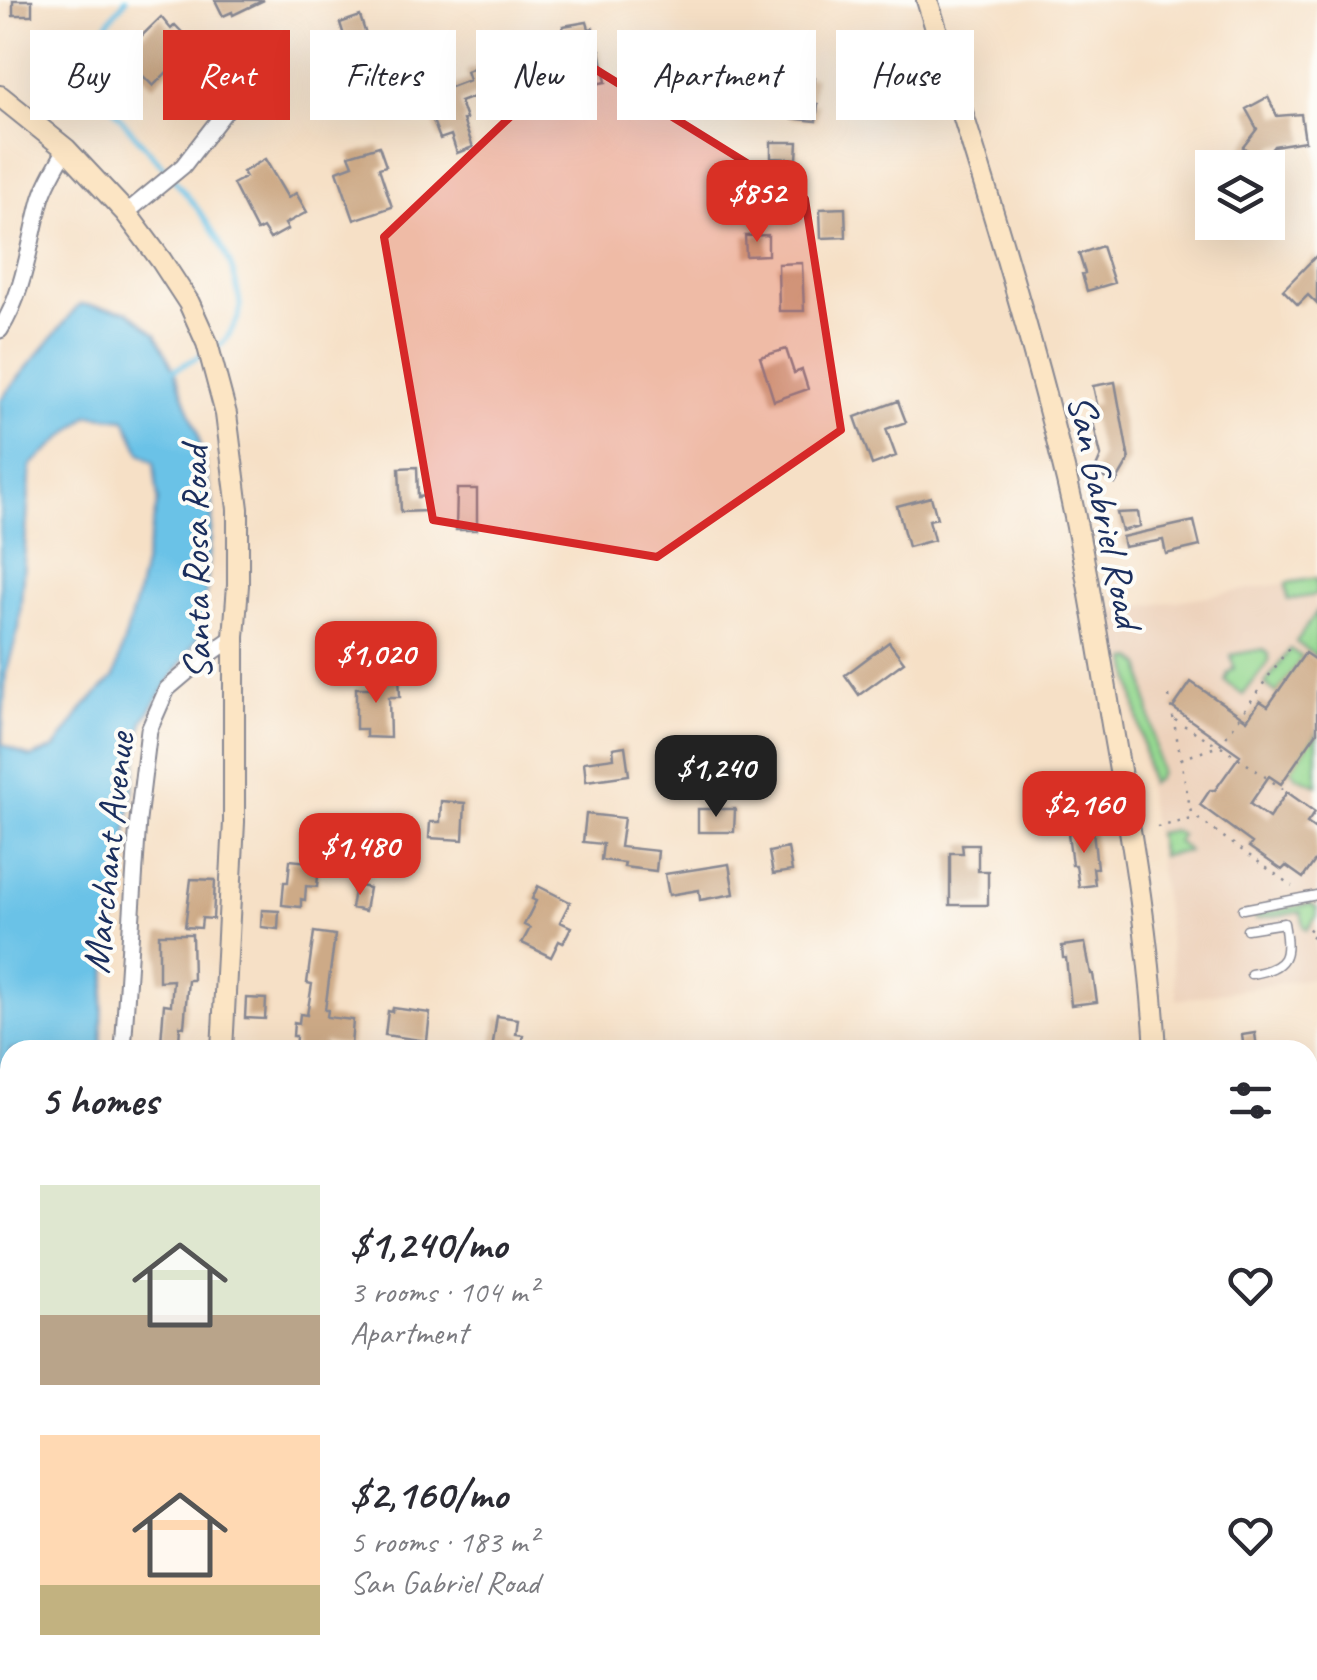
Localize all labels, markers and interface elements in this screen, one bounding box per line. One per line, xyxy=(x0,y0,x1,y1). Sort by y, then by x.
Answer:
chip: Buy xyxy=(30,30,143,120)
chip: Rent xyxy=(163,30,290,120)
chip: Filters xyxy=(310,30,456,120)
chip: New xyxy=(476,30,597,120)
chip: Apartment xyxy=(617,30,816,120)
chip: House xyxy=(836,30,974,120)
map controls xyxy=(1195,150,1285,240)
button: layers xyxy=(1195,150,1285,240)
pin: $852 xyxy=(698,160,816,245)
text: $852 xyxy=(728,172,786,213)
street label: San Gabriel Road xyxy=(1056,390,1155,638)
street label: Santa Rosa Road xyxy=(169,439,223,680)
pin: $1,020 xyxy=(295,621,457,706)
text: $1,020 xyxy=(337,633,415,674)
street label: Marchant Avenue xyxy=(71,727,146,976)
pin: $1,240 xyxy=(635,735,797,820)
text: $1,240 xyxy=(677,747,755,788)
pin: $2,160 xyxy=(1003,771,1165,856)
text: $2,160 xyxy=(1044,783,1124,824)
pin: $1,480 xyxy=(279,813,441,898)
text: $1,480 xyxy=(321,825,399,866)
icon: filters xyxy=(1223,1073,1278,1128)
text: 5 homes xyxy=(40,1074,158,1127)
text: $1,240/mo xyxy=(350,1218,507,1271)
icon: home xyxy=(120,1225,240,1345)
icon: heart xyxy=(1223,1258,1278,1313)
text: 3 rooms · 104 m² xyxy=(350,1271,537,1312)
text: Apartment xyxy=(350,1312,468,1353)
text: $2,160/mo xyxy=(350,1468,508,1521)
icon: home xyxy=(120,1475,240,1595)
icon: heart xyxy=(1223,1508,1278,1563)
text: 5 rooms · 183 m² xyxy=(350,1521,537,1562)
text: San Gabriel Road xyxy=(350,1562,539,1603)

